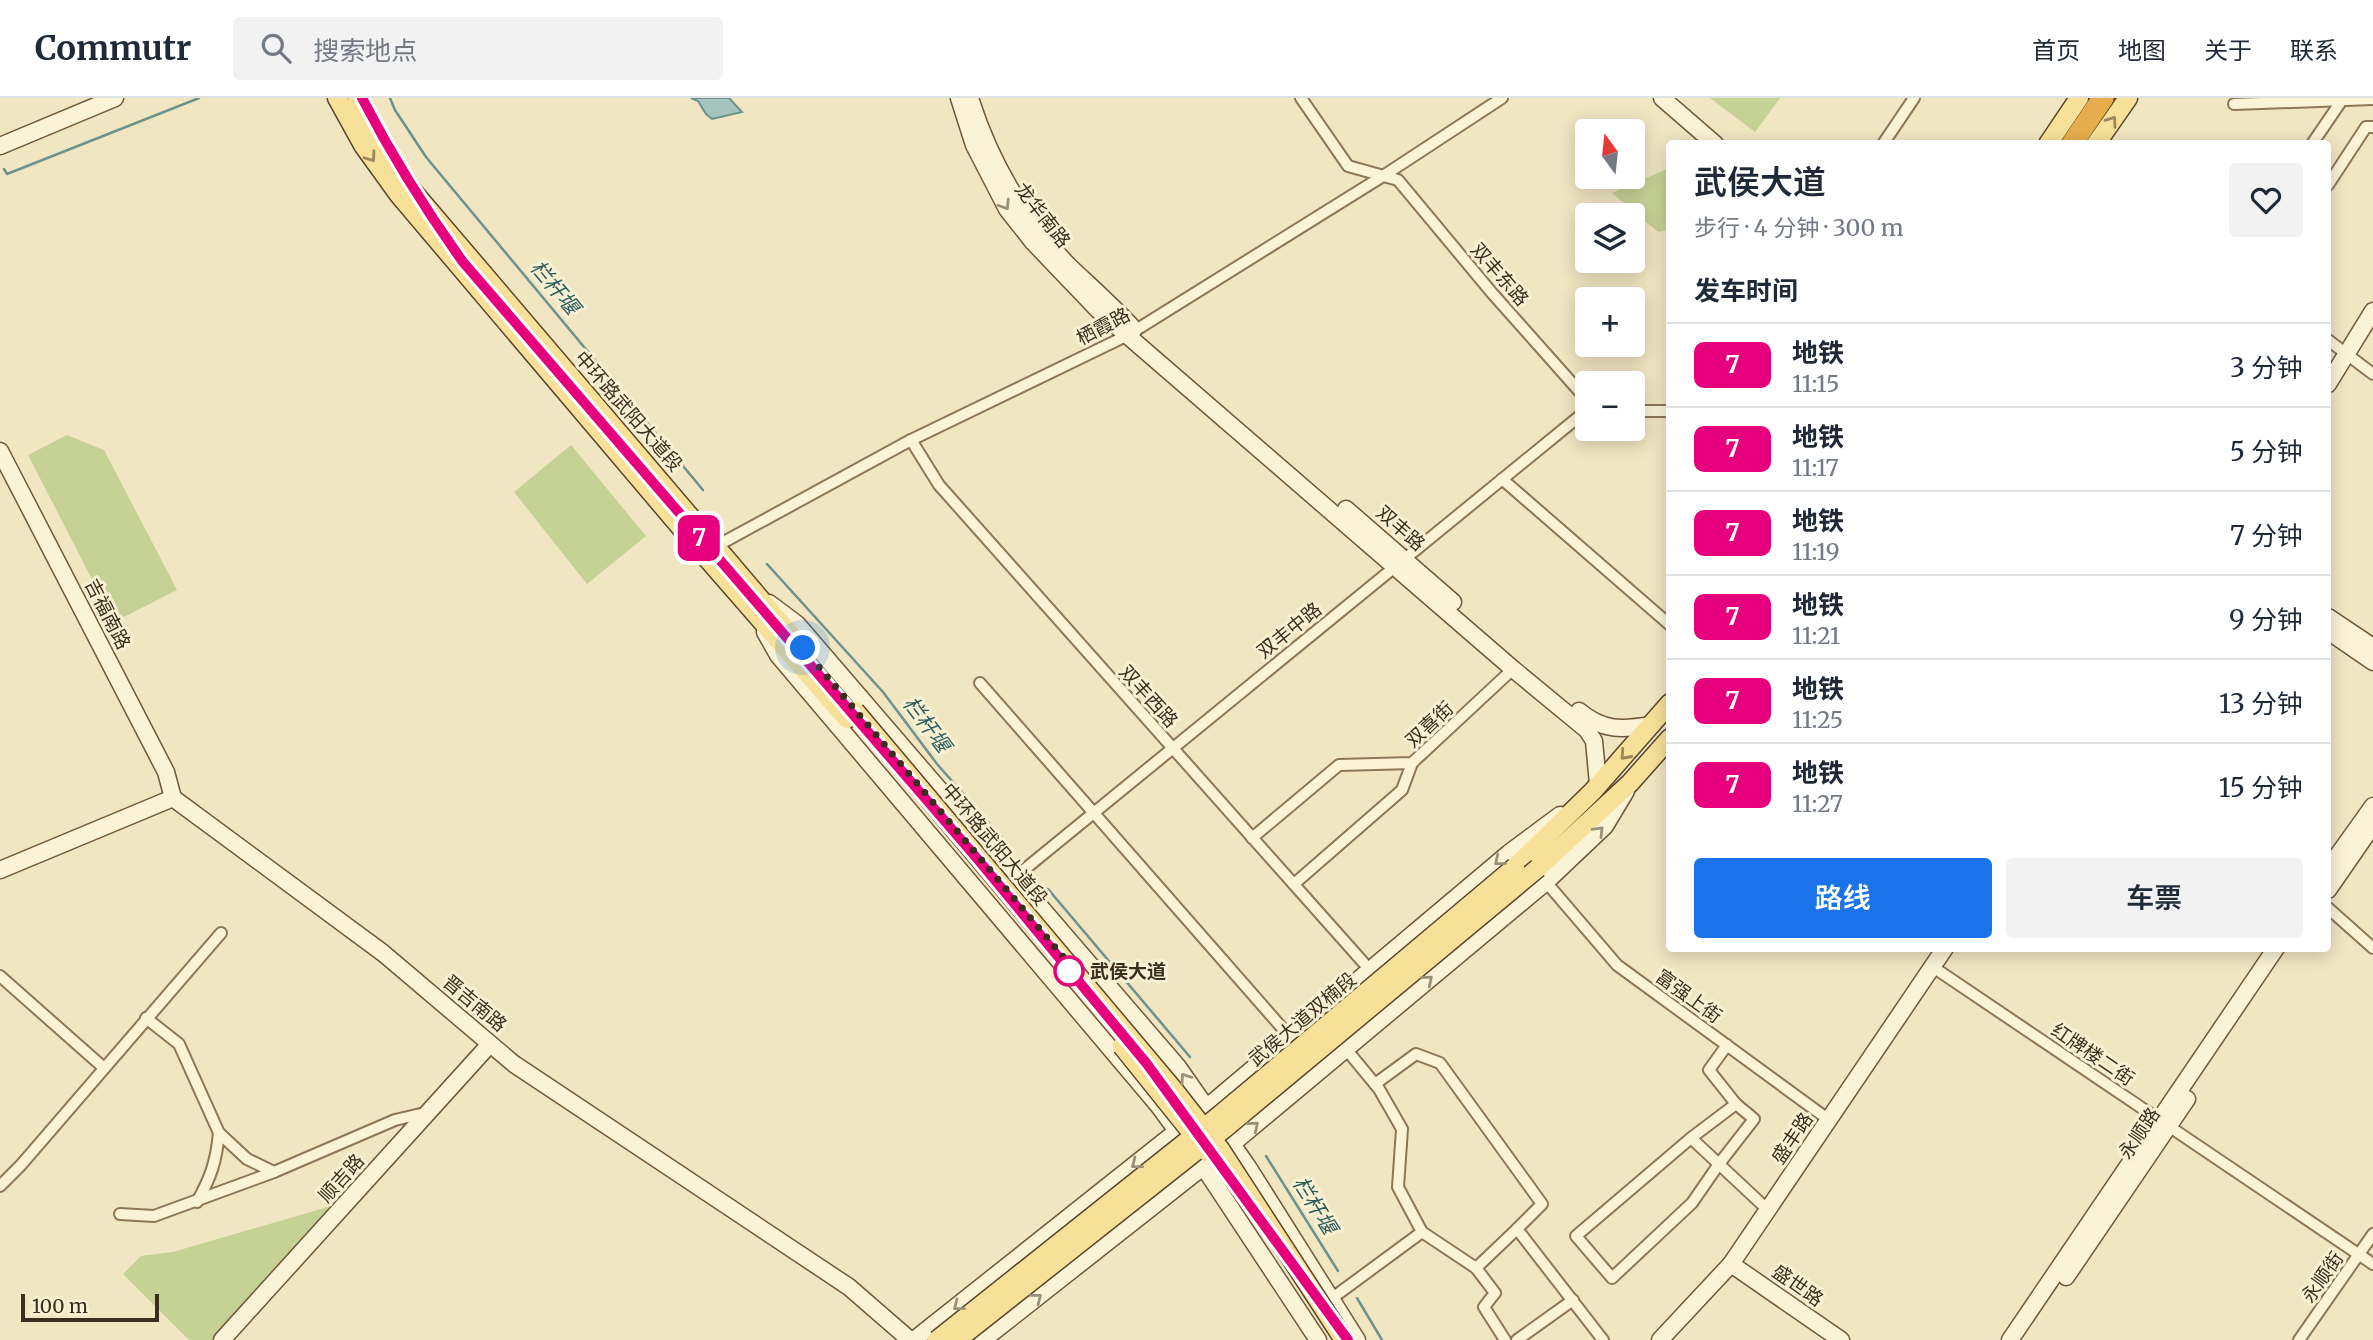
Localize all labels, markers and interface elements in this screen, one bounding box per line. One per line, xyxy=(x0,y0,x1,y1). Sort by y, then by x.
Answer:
search box xyxy=(233,17,723,80)
text: Commutr xyxy=(35,28,191,69)
icon: search xyxy=(257,29,295,67)
text: 搜索地点 xyxy=(313,34,417,67)
text: 首页 xyxy=(2032,35,2080,66)
text: 地图 xyxy=(2118,35,2166,66)
text: 关于 xyxy=(2204,35,2252,66)
text: 联系 xyxy=(2290,35,2338,66)
one-way arrow xyxy=(2104,116,2116,129)
north arrow xyxy=(1575,119,1645,189)
map controls xyxy=(1575,119,1645,441)
one-way arrow xyxy=(363,149,375,162)
text: 武侯大道 xyxy=(1694,162,1826,203)
button: heart xyxy=(2229,163,2303,237)
street label: 龙华南路 xyxy=(1010,178,1076,252)
one-way arrow xyxy=(997,197,1010,210)
button: layers xyxy=(1575,203,1645,273)
text: 步行 · 4 分钟 · 300 m xyxy=(1694,213,1904,242)
street label: 双丰东路 xyxy=(1466,237,1534,311)
water label: 栏杆堰 xyxy=(524,254,588,322)
text: 发车时间 xyxy=(1694,274,1798,307)
button: + xyxy=(1575,287,1645,357)
street label: 栖霞路 xyxy=(1072,302,1134,350)
text: 地铁 xyxy=(1792,336,1844,369)
street label: 中环路武阳大道段 xyxy=(570,346,688,476)
text: 7 xyxy=(1725,349,1740,380)
text: 3 分钟 xyxy=(2230,351,2303,384)
text: 11:15 xyxy=(1792,369,1839,398)
button: − xyxy=(1575,371,1645,441)
text: 地铁 xyxy=(1792,420,1844,453)
text: 7 xyxy=(1725,433,1740,464)
text: 5 分钟 xyxy=(2230,435,2303,468)
text: 11:17 xyxy=(1792,453,1839,482)
street label: 双丰路 xyxy=(1372,500,1430,556)
text: 地铁 xyxy=(1792,504,1844,537)
line badge: 7 xyxy=(676,515,722,561)
text: 7 xyxy=(1725,517,1740,548)
text: 7 分钟 xyxy=(2230,519,2303,552)
text: 7 xyxy=(692,522,706,553)
text: 11:19 xyxy=(1792,537,1840,566)
street label: 吉福南路 xyxy=(80,575,136,653)
text: 地铁 xyxy=(1792,588,1844,621)
street label: 双丰中路 xyxy=(1252,597,1326,663)
text: 7 xyxy=(1725,601,1740,632)
text: 9 分钟 xyxy=(2229,603,2303,636)
text: 11:21 xyxy=(1792,621,1840,650)
your location xyxy=(785,630,820,665)
street label: 双丰西路 xyxy=(1115,660,1183,732)
text: 地铁 xyxy=(1792,672,1844,705)
text: 7 xyxy=(1725,685,1740,716)
text: 13 分钟 xyxy=(2219,687,2303,720)
water label: 栏杆堰 xyxy=(897,691,959,760)
street label: 双喜街 xyxy=(1400,696,1458,752)
text: 11:25 xyxy=(1792,705,1843,734)
one-way arrow xyxy=(1621,747,1633,760)
text: 地铁 xyxy=(1792,756,1844,789)
text: 7 xyxy=(1725,769,1740,800)
text: 15 分钟 xyxy=(2219,771,2303,804)
street label: 中环路武阳大道段 xyxy=(937,778,1053,910)
text: 11:27 xyxy=(1792,789,1843,818)
one-way arrow xyxy=(1591,826,1604,839)
one-way arrow xyxy=(1494,853,1507,865)
button: 路线 xyxy=(1694,858,1992,938)
button: 车票 xyxy=(2006,858,2303,938)
marker: 武侯大道 xyxy=(1054,956,1084,986)
place label: 武侯大道 xyxy=(1090,959,1166,983)
street label: 富强上街 xyxy=(1651,964,1727,1028)
street label: 武侯大道双楠段 xyxy=(1243,967,1361,1071)
street label: 晋吉南路 xyxy=(438,969,512,1037)
one-way arrow xyxy=(1421,976,1433,989)
street label: 红牌楼二街 xyxy=(2047,1017,2139,1091)
one-way arrow xyxy=(1181,1073,1194,1086)
street label: 永顺路 xyxy=(2113,1103,2165,1163)
street label: 盛丰路 xyxy=(1766,1108,1818,1168)
one-way arrow xyxy=(1245,1122,1258,1134)
street label: 顺吉路 xyxy=(313,1149,369,1207)
one-way arrow xyxy=(1132,1156,1144,1169)
water label: 栏杆堰 xyxy=(1287,1171,1345,1241)
street label: 永顺街 xyxy=(2296,1247,2348,1307)
street label: 盛世路 xyxy=(1768,1259,1828,1311)
scale bar xyxy=(21,1291,159,1323)
one-way arrow xyxy=(1029,1293,1042,1306)
text: 100 m xyxy=(32,1294,88,1318)
one-way arrow xyxy=(953,1297,966,1310)

